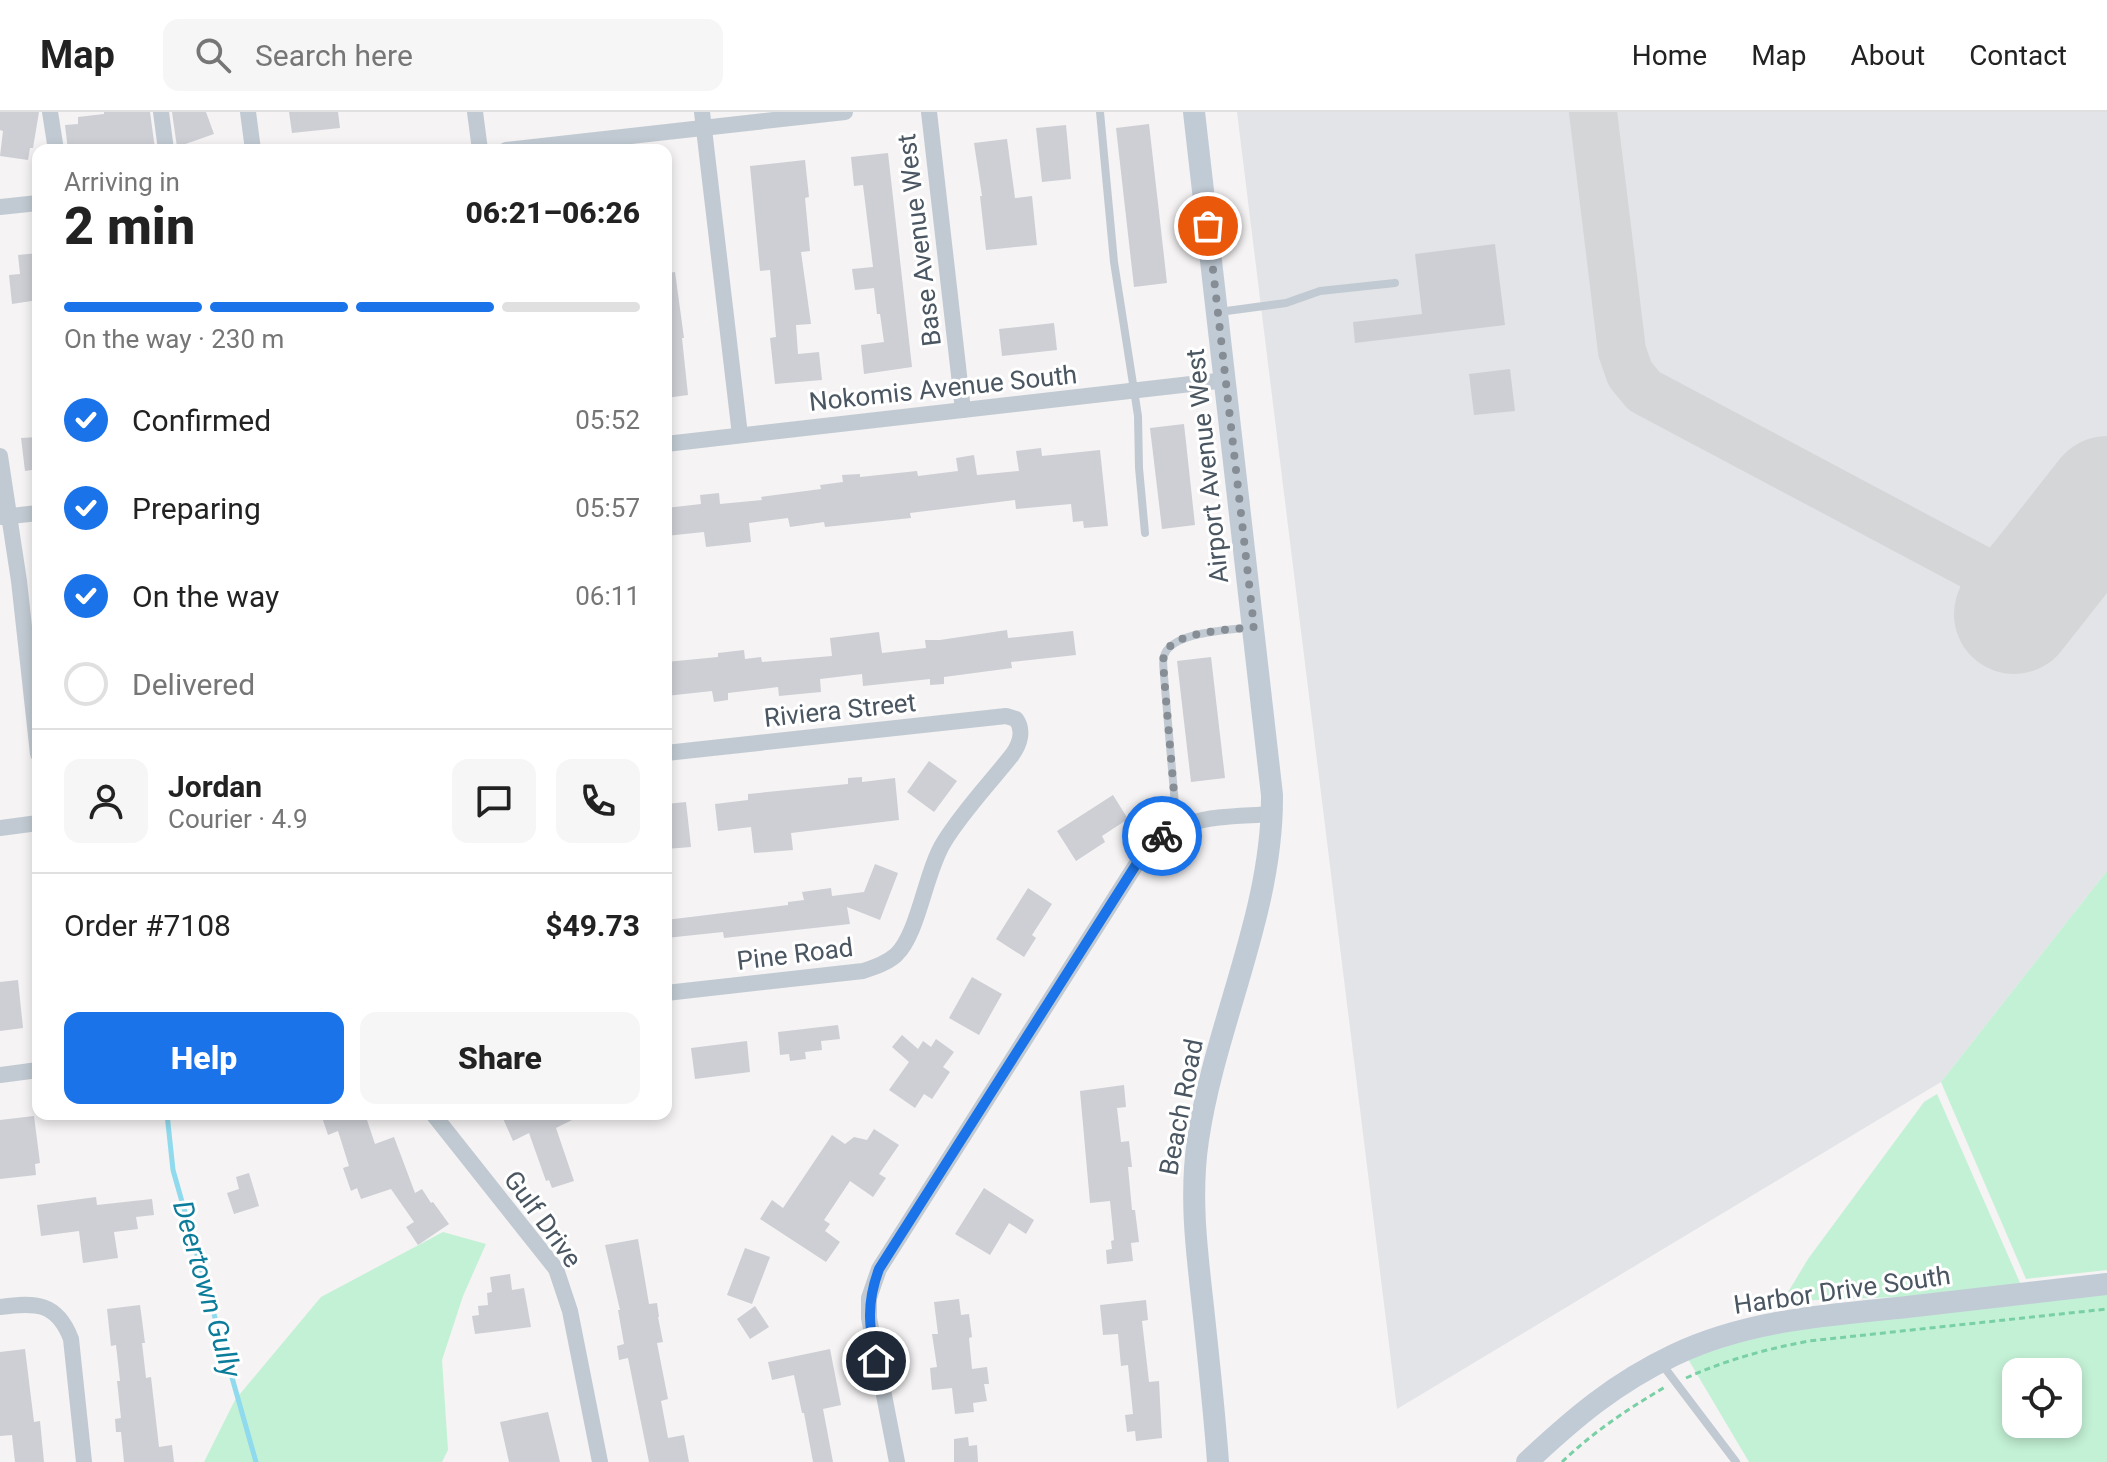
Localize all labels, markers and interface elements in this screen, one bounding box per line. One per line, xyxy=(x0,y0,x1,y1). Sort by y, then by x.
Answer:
search box xyxy=(163,19,723,91)
text: Map xyxy=(40,33,115,77)
icon: search xyxy=(191,33,235,77)
text: Search here xyxy=(255,38,413,73)
text: Home xyxy=(1632,39,1707,72)
text: Map xyxy=(1751,39,1807,72)
text: About xyxy=(1851,39,1925,72)
text: Contact xyxy=(1969,39,2067,72)
street label: Base Avenue West xyxy=(891,132,947,348)
text: Arriving in xyxy=(64,167,180,197)
pin xyxy=(1174,192,1242,260)
text: 06:21–06:26 xyxy=(465,195,640,230)
text: 2 min xyxy=(64,196,195,257)
icon: bag xyxy=(1186,204,1230,248)
text: On the way · 230 m xyxy=(64,324,284,354)
street label: Airport Avenue West xyxy=(1180,347,1234,585)
street label: Nokomis Avenue South xyxy=(808,359,1078,417)
icon: check xyxy=(64,398,108,442)
text: Confirmed xyxy=(132,403,271,438)
text: 05:52 xyxy=(575,405,640,435)
icon: check xyxy=(64,486,108,530)
text: Preparing xyxy=(132,491,261,526)
text: 05:57 xyxy=(575,493,640,523)
icon: check xyxy=(64,574,108,618)
text: On the way xyxy=(132,579,279,614)
text: 06:11 xyxy=(575,581,640,611)
text: Delivered xyxy=(132,667,255,702)
street label: Riviera Street xyxy=(763,687,917,733)
button: person xyxy=(64,759,148,843)
button: chat xyxy=(452,759,536,843)
button: phone xyxy=(556,759,640,843)
text: Jordan xyxy=(168,769,262,804)
courier xyxy=(1122,796,1202,876)
text: Courier · 4.9 xyxy=(168,804,308,834)
icon: bike xyxy=(1140,814,1184,858)
text: Order #7108 xyxy=(64,908,231,943)
text: $49.73 xyxy=(545,908,640,943)
street label: Pine Road xyxy=(735,932,855,976)
button: Help xyxy=(64,1012,344,1104)
button: Share xyxy=(360,1012,640,1104)
street label: Beach Road xyxy=(1153,1036,1209,1178)
street label: Gulf Drive xyxy=(498,1165,588,1273)
water label: Deertown Gully xyxy=(166,1197,248,1382)
street label: Harbor Drive South xyxy=(1732,1260,1952,1320)
pin xyxy=(842,1327,910,1395)
icon: home xyxy=(854,1339,898,1383)
map controls xyxy=(2002,1358,2082,1438)
button: locate xyxy=(2002,1358,2082,1438)

